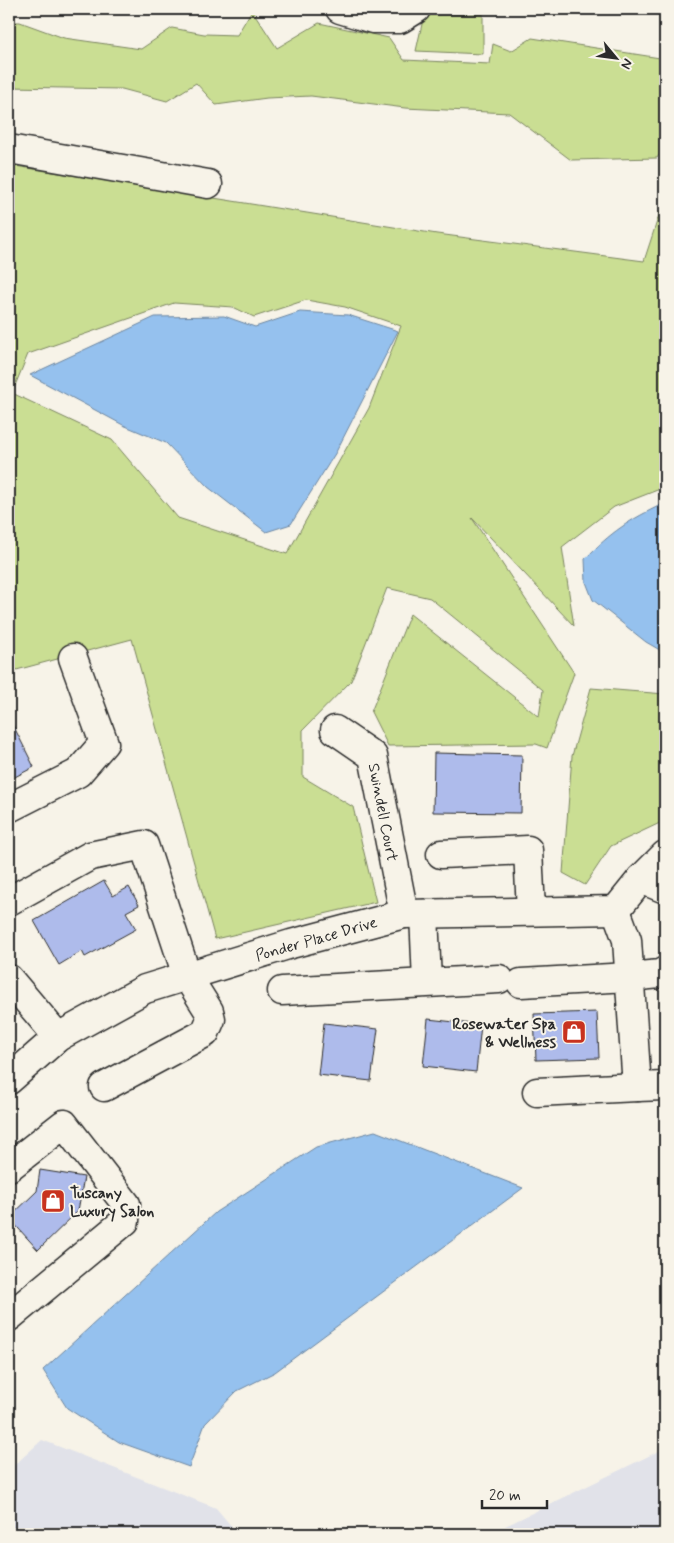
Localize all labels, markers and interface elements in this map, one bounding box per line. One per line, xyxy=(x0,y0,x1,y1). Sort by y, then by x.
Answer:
north arrow xyxy=(592,32,642,82)
text: N xyxy=(616,55,637,72)
street label: Swindell Court xyxy=(363,761,402,864)
street label: Ponder Place Drive xyxy=(253,912,380,967)
place label: Rosewater Spa & Wellness xyxy=(452,1014,557,1053)
shop icon: Rosewater Spa & Wellness xyxy=(561,1019,587,1045)
place label: Tuscany Luxury Salon xyxy=(70,1183,154,1222)
shop icon: Tuscany Luxury Salon xyxy=(40,1188,66,1214)
scale bar xyxy=(482,1478,546,1510)
text: 20 m xyxy=(489,1486,521,1506)

